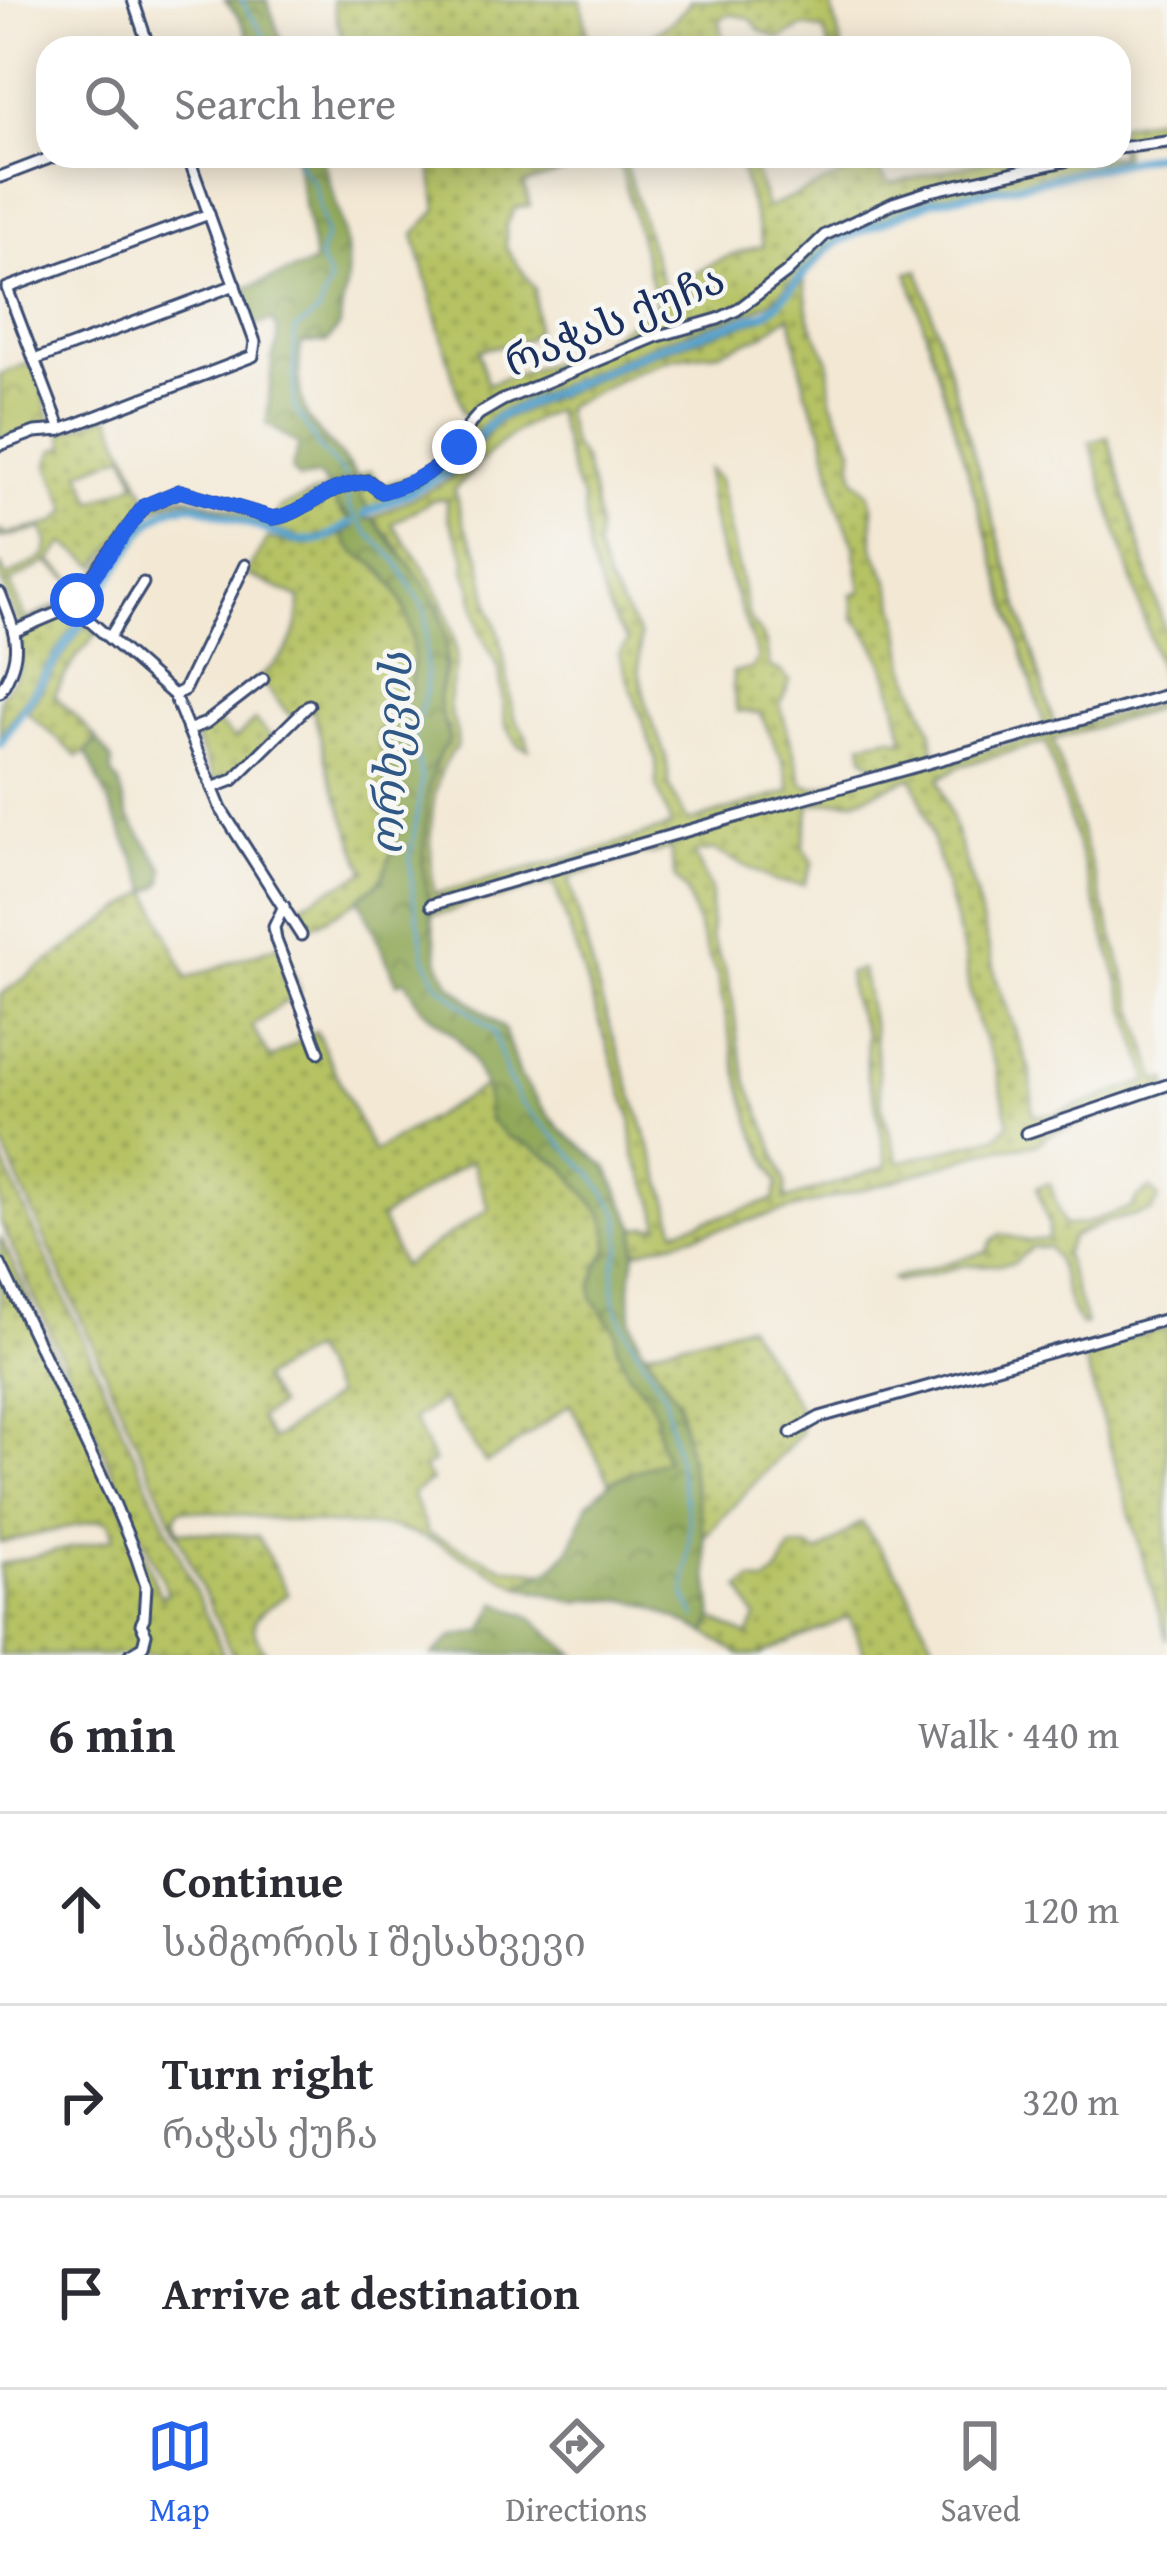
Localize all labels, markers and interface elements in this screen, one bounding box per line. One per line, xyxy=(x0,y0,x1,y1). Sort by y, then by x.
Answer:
search box xyxy=(36,36,1131,168)
icon: search xyxy=(78,69,144,135)
text: Search here xyxy=(174,70,396,135)
street label: რაჭას ქუჩა xyxy=(495,247,733,391)
route end xyxy=(432,420,486,474)
route start xyxy=(50,573,104,627)
water label: ორხევის xyxy=(352,650,428,857)
text: 6 min xyxy=(48,1696,175,1771)
text: Walk · 440 m xyxy=(918,1705,1119,1762)
text: Continue xyxy=(162,1848,343,1913)
icon: ahead xyxy=(48,1876,114,1942)
text: 120 m xyxy=(1022,1880,1119,1937)
text: სამგორის I შესახვევი xyxy=(162,1913,586,1970)
text: Turn right xyxy=(162,2040,374,2105)
icon: right xyxy=(48,2068,114,2134)
text: 320 m xyxy=(1022,2072,1119,2129)
text: რაჭას ქუჩა xyxy=(162,2105,378,2162)
icon: arrive xyxy=(48,2260,114,2326)
text: Arrive at destination xyxy=(162,2260,580,2325)
tab: Map xyxy=(147,2413,213,2533)
tab: Directions xyxy=(506,2413,647,2533)
tab: Saved xyxy=(941,2413,1020,2533)

